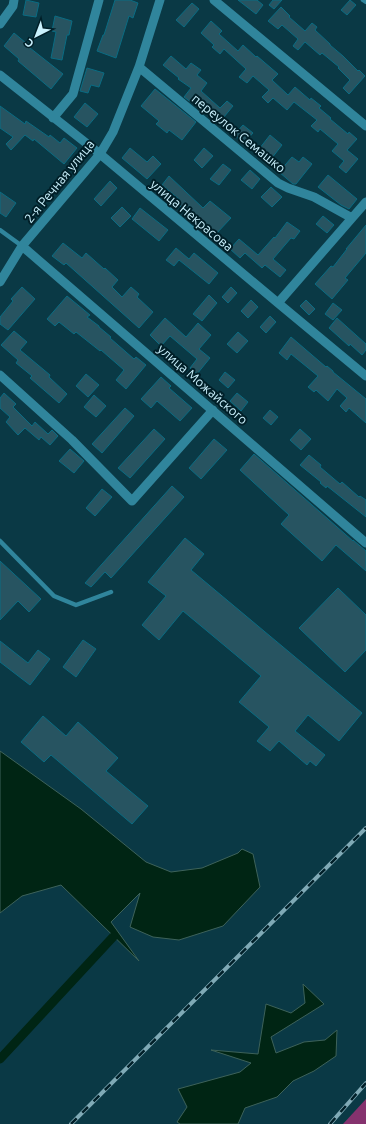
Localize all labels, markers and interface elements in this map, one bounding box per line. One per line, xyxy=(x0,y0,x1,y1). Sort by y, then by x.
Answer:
north arrow xyxy=(16,16,56,56)
text: С xyxy=(23,37,36,50)
street label: переулок Семашко xyxy=(189,91,289,175)
street label: 2-я Речная улица xyxy=(21,137,97,225)
street label: улица Некрасова xyxy=(148,176,236,254)
street label: улица Можайского xyxy=(155,341,251,427)

